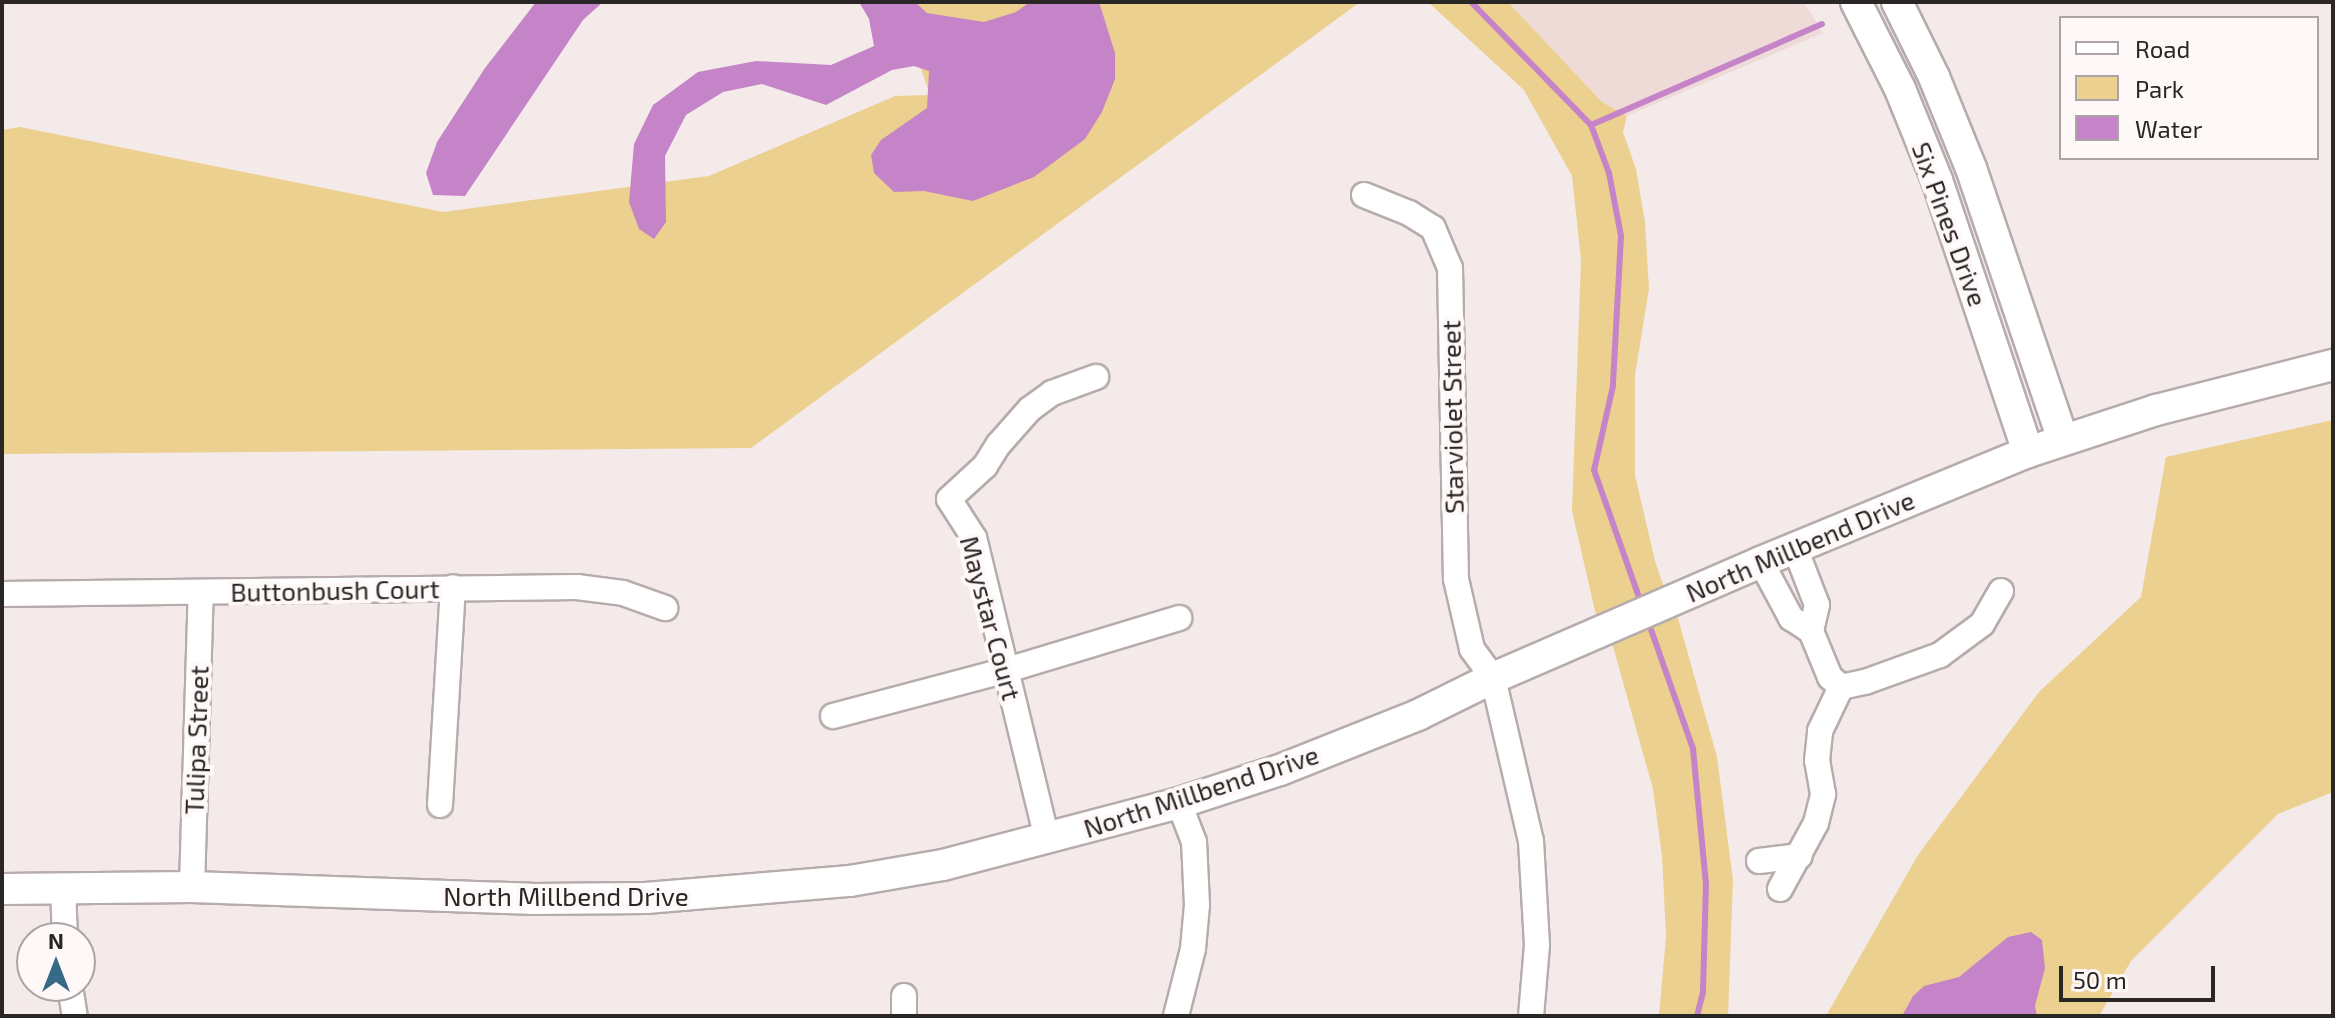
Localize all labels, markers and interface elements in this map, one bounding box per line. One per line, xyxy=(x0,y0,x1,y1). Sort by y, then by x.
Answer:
legend xyxy=(2059,16,2319,160)
text: Road xyxy=(2135,34,2190,63)
text: Park xyxy=(2135,74,2184,103)
text: Water xyxy=(2135,114,2202,143)
street label: Six Pines Drive xyxy=(1906,138,1994,310)
street label: Starviolet Street xyxy=(1435,320,1469,514)
street label: North Millbend Drive xyxy=(1681,484,1919,608)
street label: Maystar Court xyxy=(954,532,1028,704)
street label: Buttonbush Court xyxy=(230,573,440,607)
street label: Tulipa Street xyxy=(178,665,214,815)
street label: North Millbend Drive xyxy=(1080,738,1322,844)
street label: North Millbend Drive xyxy=(443,880,689,912)
north arrow xyxy=(16,922,96,1002)
text: N xyxy=(48,927,64,953)
scale bar xyxy=(2063,950,2219,1000)
text: 50 m xyxy=(2073,965,2127,994)

